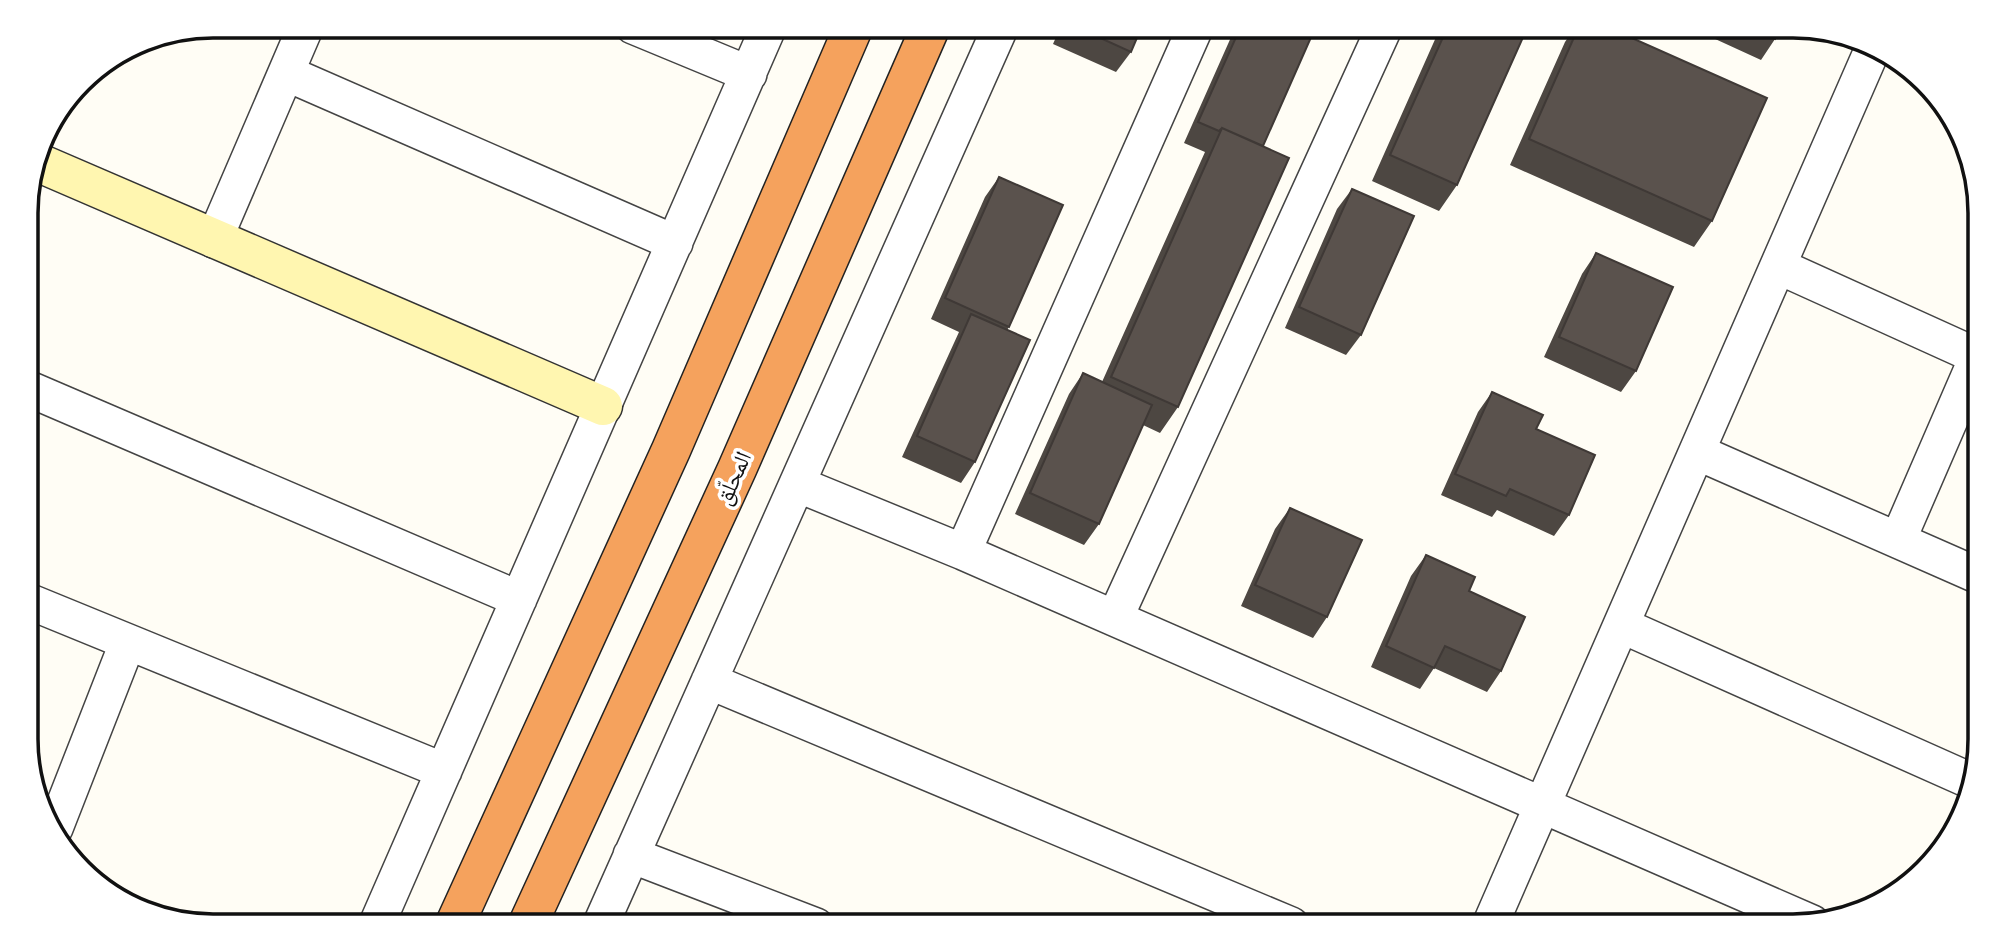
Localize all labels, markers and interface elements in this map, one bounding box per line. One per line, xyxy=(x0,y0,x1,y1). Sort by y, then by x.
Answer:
street label: المحلّق xyxy=(709,447,757,509)

